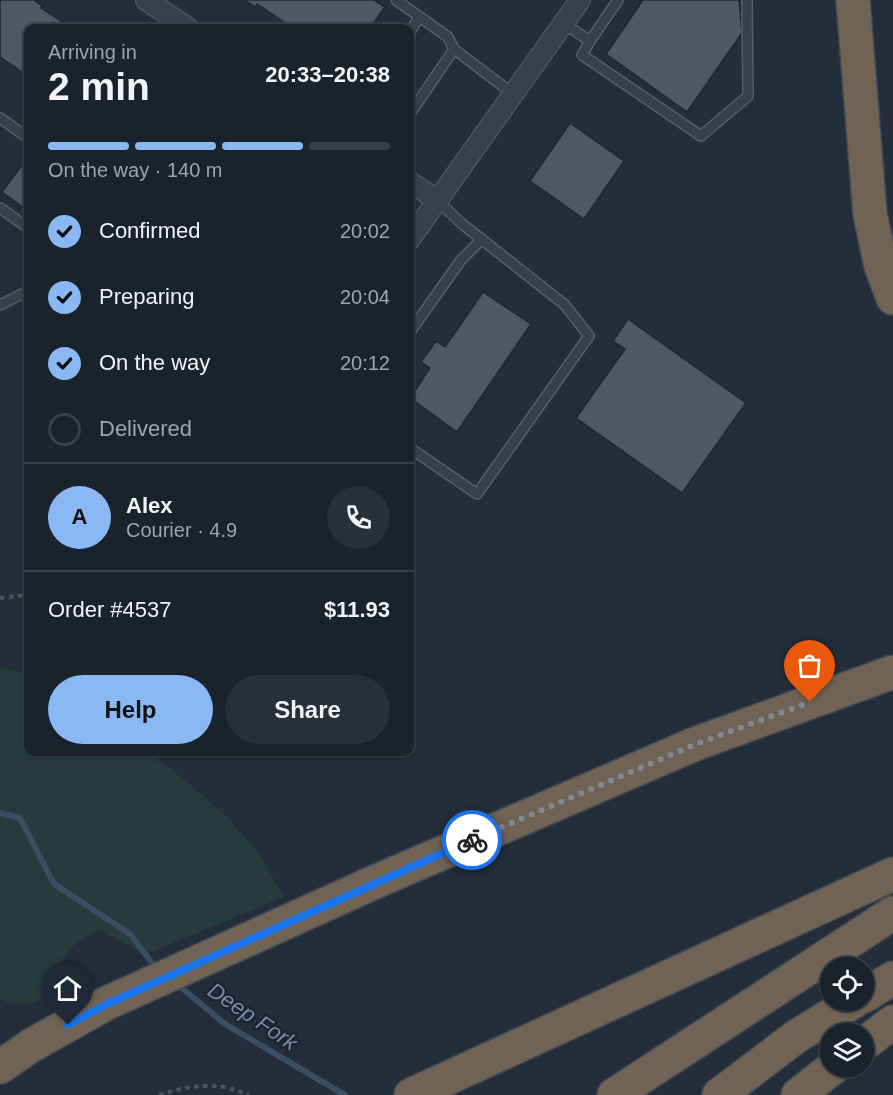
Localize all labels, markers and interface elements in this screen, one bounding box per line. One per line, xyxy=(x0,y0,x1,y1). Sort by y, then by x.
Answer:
text: Arriving in xyxy=(48,41,137,63)
text: 20:33–20:38 xyxy=(265,62,390,87)
text: 2 min xyxy=(48,65,150,108)
text: On the way · 140 m xyxy=(48,159,223,181)
icon: check xyxy=(48,215,81,248)
text: Confirmed xyxy=(99,218,200,243)
text: 20:02 xyxy=(340,220,390,242)
icon: check xyxy=(48,281,81,314)
text: Preparing xyxy=(99,284,194,309)
text: 20:04 xyxy=(340,286,390,308)
icon: check xyxy=(48,347,81,380)
text: On the way xyxy=(99,350,210,375)
text: 20:12 xyxy=(340,352,390,374)
text: Delivered xyxy=(99,416,192,441)
button: phone xyxy=(327,486,390,549)
text: Alex xyxy=(126,493,172,518)
text: A xyxy=(72,504,87,529)
text: Courier · 4.9 xyxy=(126,519,237,541)
text: Order #4537 xyxy=(48,597,172,622)
text: $11.93 xyxy=(324,597,390,622)
pin xyxy=(784,640,835,702)
icon: bag xyxy=(793,649,826,682)
button: Help xyxy=(48,675,213,744)
button: Share xyxy=(225,675,390,744)
courier xyxy=(442,810,502,870)
icon: bike xyxy=(456,824,489,857)
map controls xyxy=(820,957,874,1077)
button: locate xyxy=(820,957,874,1011)
pin xyxy=(42,963,93,1025)
icon: home xyxy=(51,972,84,1005)
water label: Deep Fork xyxy=(203,977,303,1056)
button: layers xyxy=(820,1023,874,1077)

